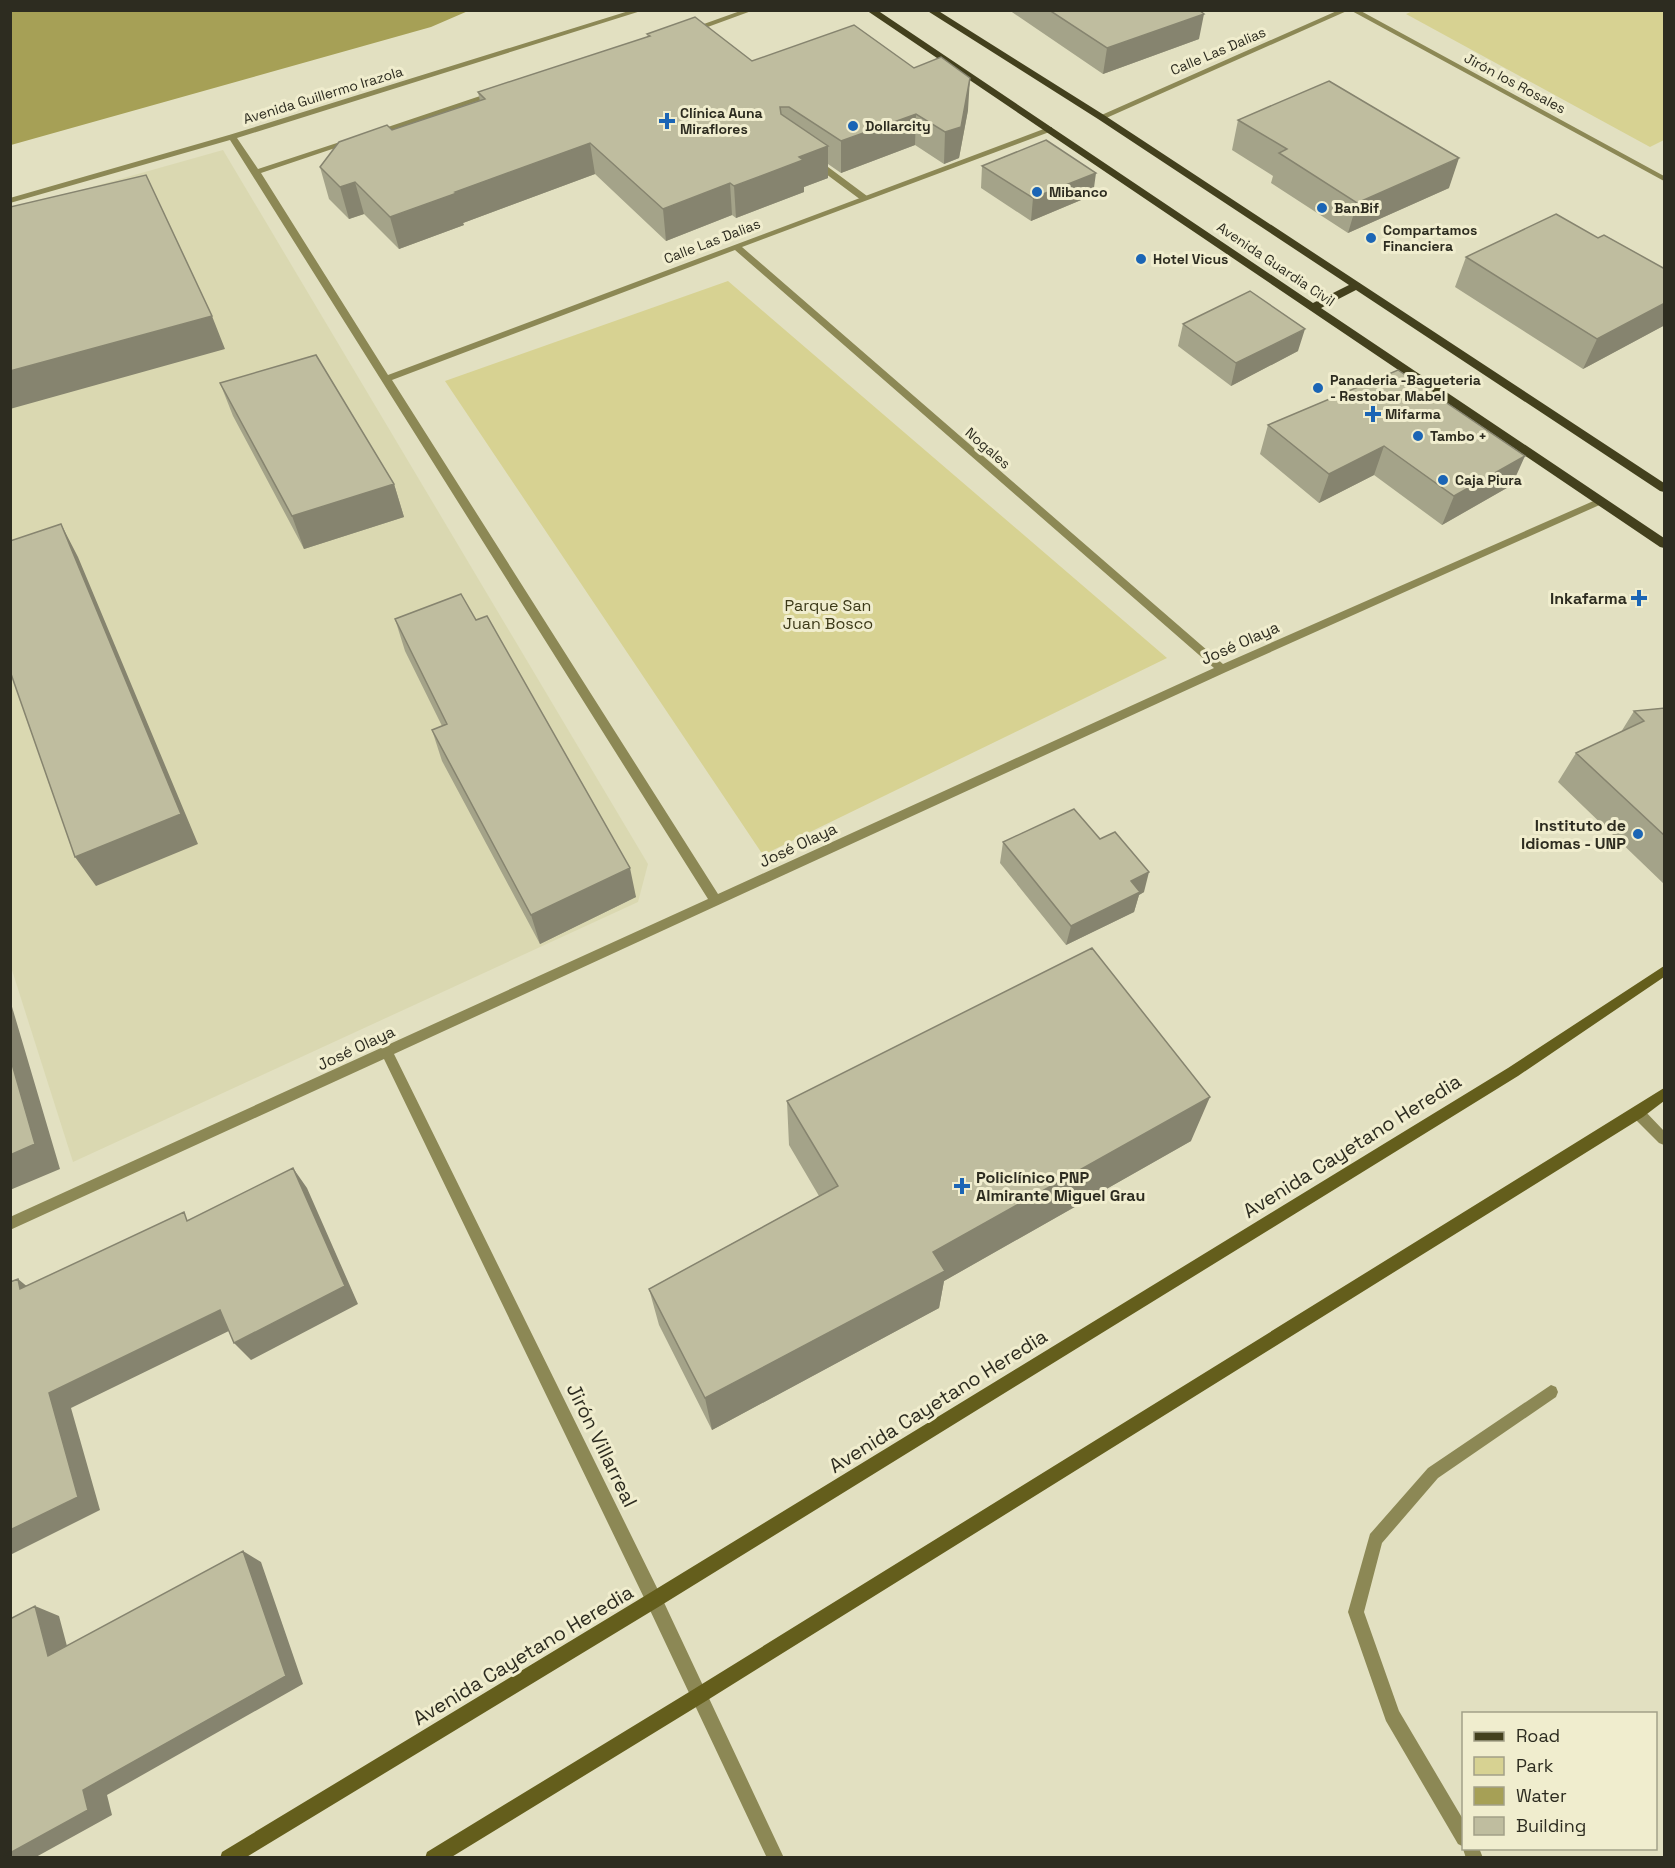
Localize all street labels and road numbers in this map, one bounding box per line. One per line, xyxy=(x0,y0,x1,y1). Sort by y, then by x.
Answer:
street label: Calle Las Dalias xyxy=(1168,23,1268,79)
street label: Jirón los Rosales xyxy=(1461,49,1569,117)
street label: Avenida Guillermo Irazola xyxy=(241,62,405,128)
street label: Calle Las Dalias xyxy=(661,214,763,268)
street label: Avenida Guardia Civil xyxy=(1214,218,1338,310)
street label: Nogales xyxy=(962,423,1014,473)
street label: José Olaya xyxy=(1198,616,1282,670)
street label: José Olaya xyxy=(756,818,840,872)
street label: José Olaya xyxy=(314,1021,398,1075)
street label: Avenida Cayetano Heredia xyxy=(1238,1068,1466,1224)
street label: Avenida Cayetano Heredia xyxy=(824,1323,1052,1479)
street label: Jirón Villarreal xyxy=(561,1379,643,1511)
street label: Avenida Cayetano Heredia xyxy=(408,1579,638,1731)

